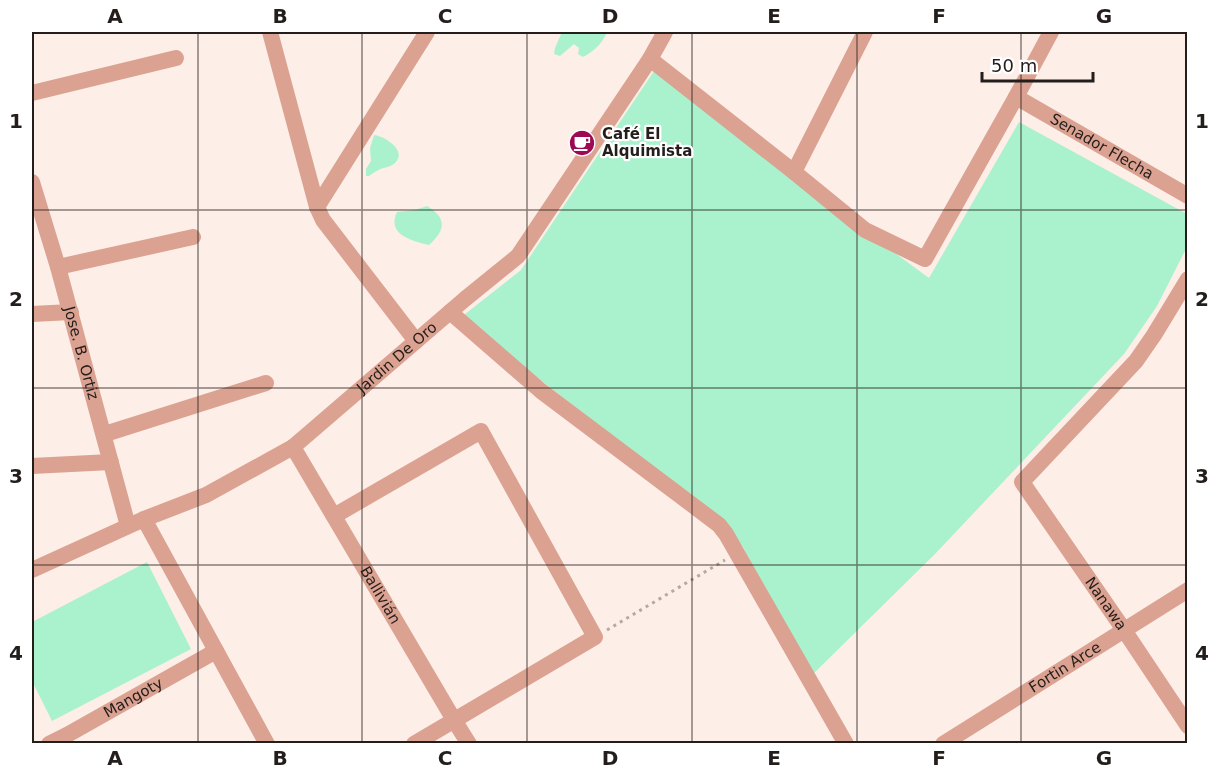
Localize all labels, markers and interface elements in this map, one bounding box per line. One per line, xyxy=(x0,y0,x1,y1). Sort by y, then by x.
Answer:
text: A xyxy=(107,4,123,28)
text: B xyxy=(272,4,288,28)
text: C xyxy=(438,4,452,28)
text: D xyxy=(602,4,618,28)
text: E xyxy=(767,4,781,28)
text: F xyxy=(932,4,946,28)
text: G xyxy=(1096,4,1112,28)
scale bar xyxy=(982,45,1093,83)
text: 50 m xyxy=(991,55,1037,76)
text: 1 xyxy=(9,109,23,133)
text: 1 xyxy=(1195,109,1209,133)
street label: Senador Flecha xyxy=(1047,110,1157,183)
place label: Café El Alquimista xyxy=(602,125,692,160)
cafe icon: Café El Alquimista xyxy=(567,128,597,158)
text: 2 xyxy=(9,287,23,311)
text: 2 xyxy=(1195,287,1209,311)
street label: Jose. B. Ortiz xyxy=(60,303,102,402)
street label: Jardin De Oro xyxy=(352,318,441,398)
text: 3 xyxy=(9,464,23,488)
text: 3 xyxy=(1195,464,1209,488)
street label: Ballivián xyxy=(356,563,404,627)
street label: Nanawa xyxy=(1081,573,1130,634)
street label: Fortin Arce xyxy=(1026,638,1104,697)
text: 4 xyxy=(9,641,23,665)
text: 4 xyxy=(1195,641,1209,665)
street label: Mangoty xyxy=(100,674,166,722)
text: A xyxy=(107,746,123,770)
text: B xyxy=(272,746,288,770)
text: C xyxy=(438,746,452,770)
text: D xyxy=(602,746,618,770)
text: E xyxy=(767,746,781,770)
text: F xyxy=(932,746,946,770)
text: G xyxy=(1096,746,1112,770)

